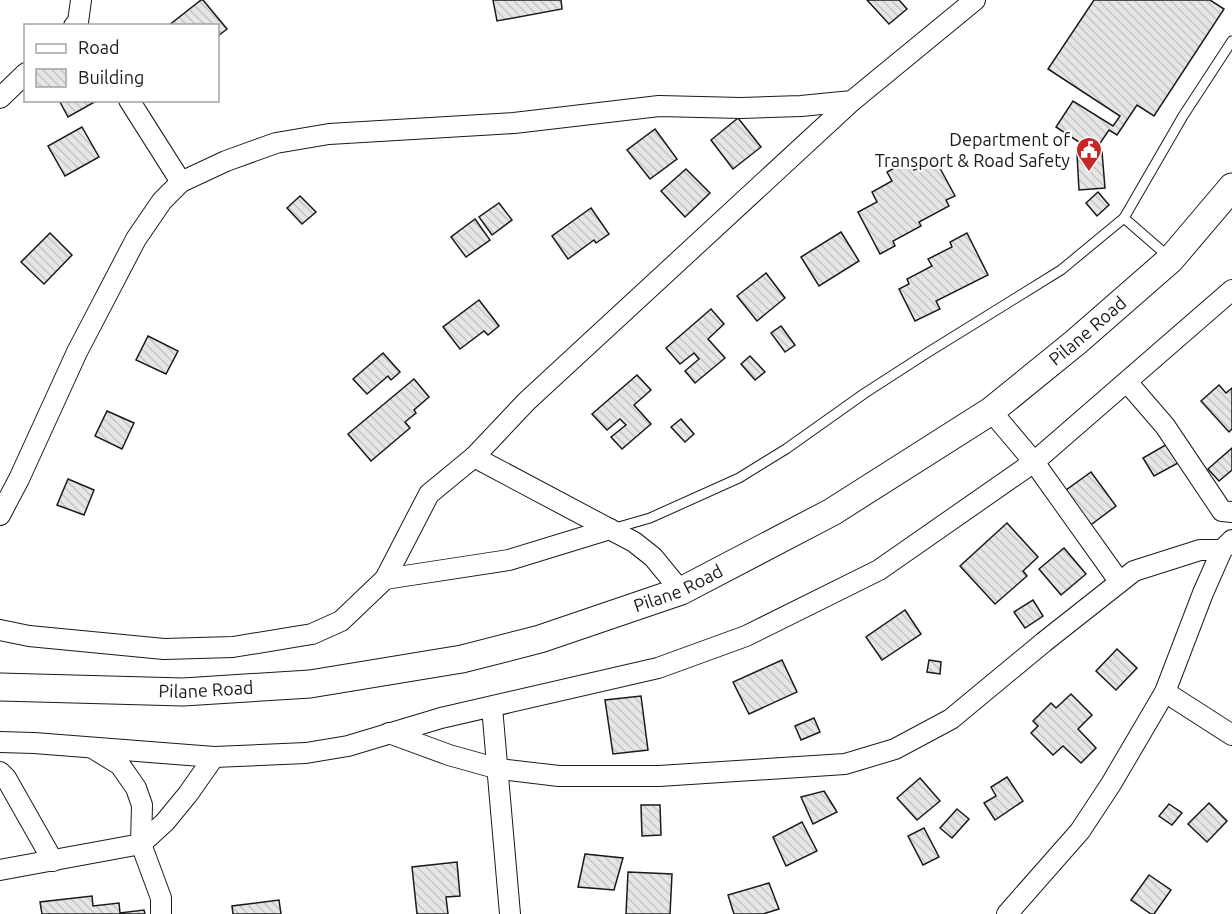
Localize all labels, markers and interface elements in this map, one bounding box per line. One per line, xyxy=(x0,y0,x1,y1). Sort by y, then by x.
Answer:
legend xyxy=(24,24,219,102)
text: Road xyxy=(78,37,120,57)
text: Building xyxy=(78,67,144,87)
place label: Department of Transport & Road Safety xyxy=(875,129,1070,170)
public building icon: Department of Transport & Road Safety xyxy=(1074,135,1104,173)
street label: Pilane Road xyxy=(1045,292,1130,369)
street label: Pilane Road xyxy=(631,560,726,615)
street label: Pilane Road xyxy=(158,677,254,701)

